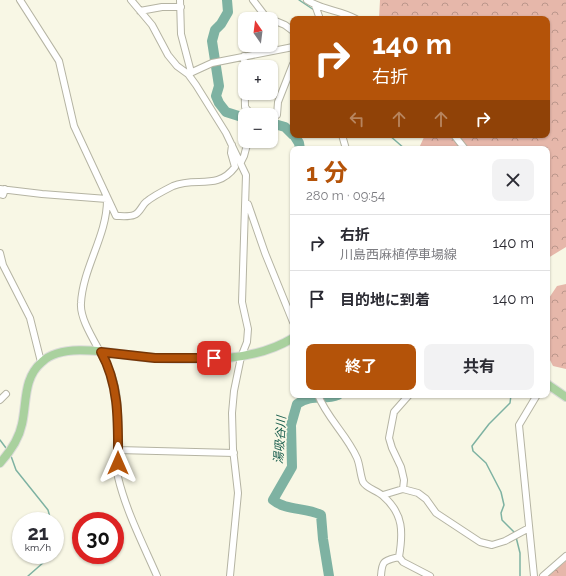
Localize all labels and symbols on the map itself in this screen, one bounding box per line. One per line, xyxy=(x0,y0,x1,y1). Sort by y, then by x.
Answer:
north arrow xyxy=(238,12,278,52)
pin xyxy=(197,341,231,375)
water label: 湯吸谷川 xyxy=(271,414,289,464)
position arrow xyxy=(97,442,139,484)
speed limit sign: 30 xyxy=(72,512,124,564)

